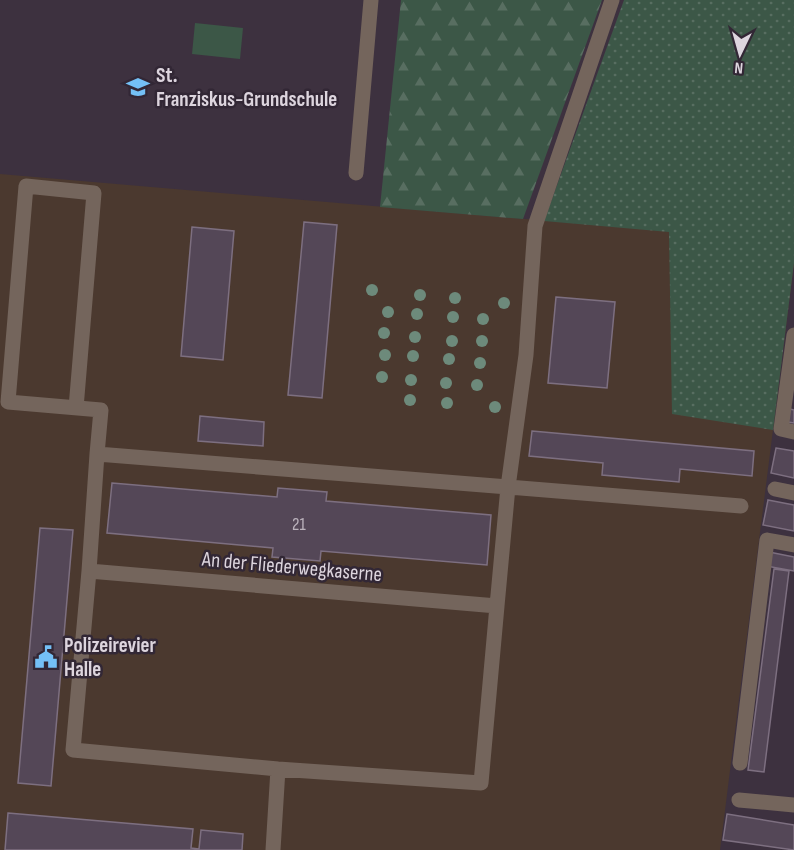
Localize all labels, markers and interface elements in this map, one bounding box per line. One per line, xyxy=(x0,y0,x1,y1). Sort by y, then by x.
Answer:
north arrow xyxy=(710,24,770,84)
text: N xyxy=(734,58,744,77)
place label: St. Franziskus-Grundschule xyxy=(156,63,337,112)
school or university icon: St. Franziskus-Grundschule xyxy=(125,74,151,100)
house number: 21 xyxy=(292,514,307,535)
street label: An der Fliederwegkaserne xyxy=(200,547,383,587)
place label: Polizeirevier Halle xyxy=(64,633,157,682)
public building icon: Polizeirevier Halle xyxy=(33,644,59,670)

